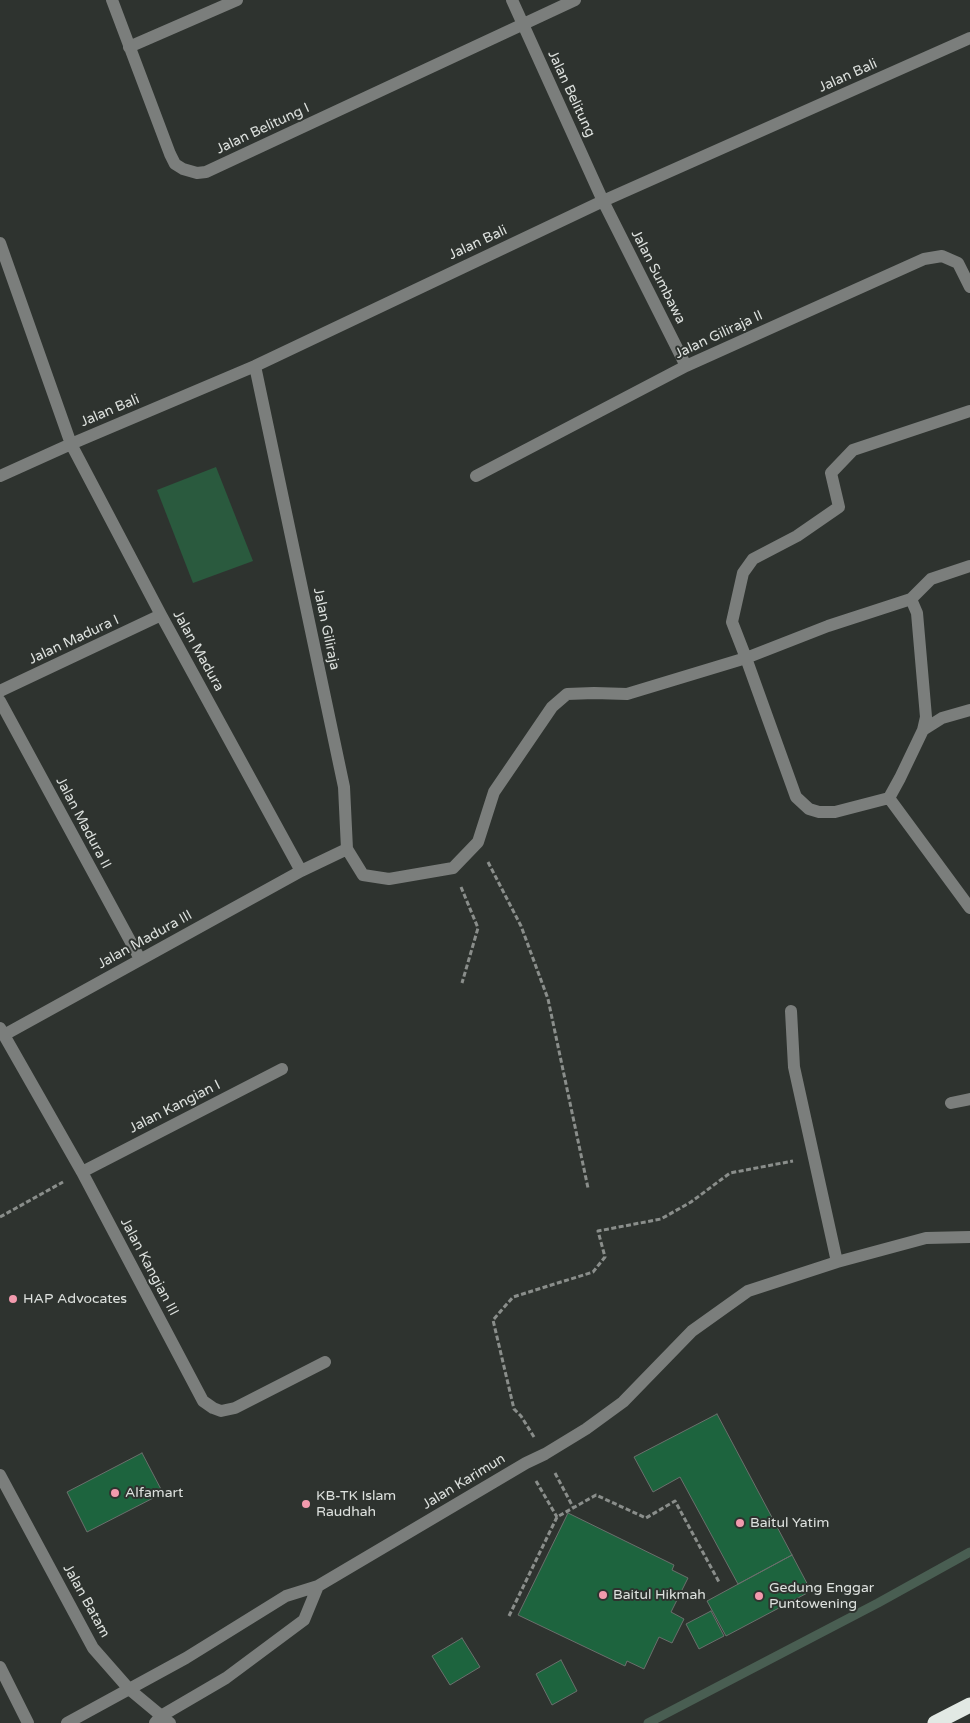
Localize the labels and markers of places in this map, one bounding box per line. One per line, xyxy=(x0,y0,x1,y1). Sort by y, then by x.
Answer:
place label: HAP Advocates xyxy=(23,1291,127,1307)
marker: HAP Advocates xyxy=(7,1293,19,1305)
place label: Alfamart xyxy=(125,1485,183,1501)
marker: Alfamart xyxy=(109,1487,121,1499)
place label: KB-TK Islam Raudhah xyxy=(316,1488,396,1520)
marker: KB-TK Islam Raudhah xyxy=(300,1498,312,1510)
place label: Baitul Yatim xyxy=(750,1515,829,1531)
marker: Baitul Yatim xyxy=(734,1517,746,1529)
place label: Gedung Enggar Puntowening xyxy=(769,1580,874,1612)
place label: Baitul Hikmah xyxy=(613,1587,706,1603)
marker: Baitul Hikmah xyxy=(597,1589,609,1601)
marker: Gedung Enggar Puntowening xyxy=(753,1590,765,1602)

